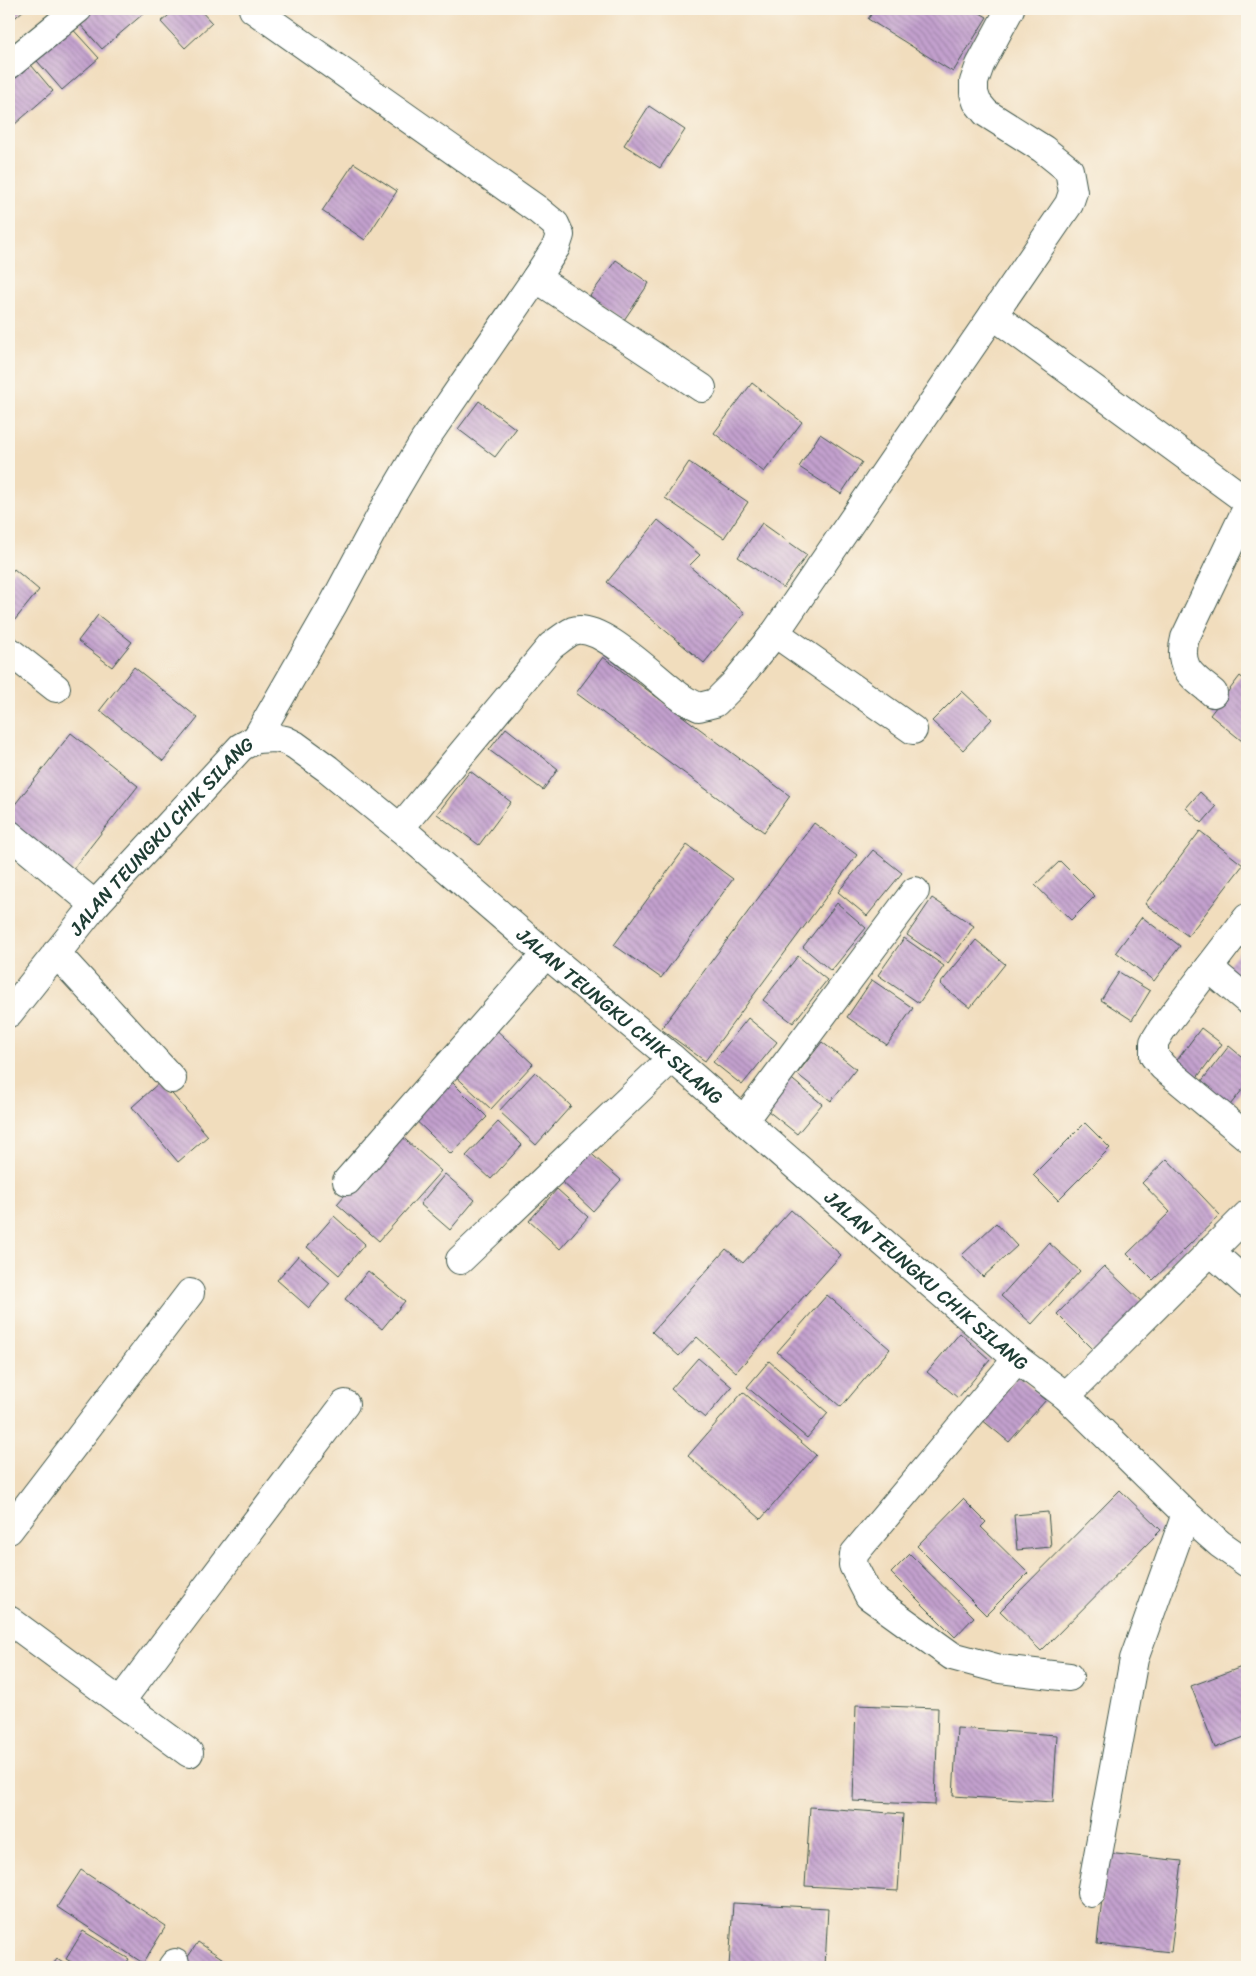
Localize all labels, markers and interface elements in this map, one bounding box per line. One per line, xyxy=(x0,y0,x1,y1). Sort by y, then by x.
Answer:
street label: JALAN TEUNGKU CHIK SILANG xyxy=(60,727,259,943)
street label: JALAN TEUNGKU CHIK SILANG xyxy=(508,918,731,1113)
street label: JALAN TEUNGKU CHIK SILANG xyxy=(817,1181,1036,1379)

